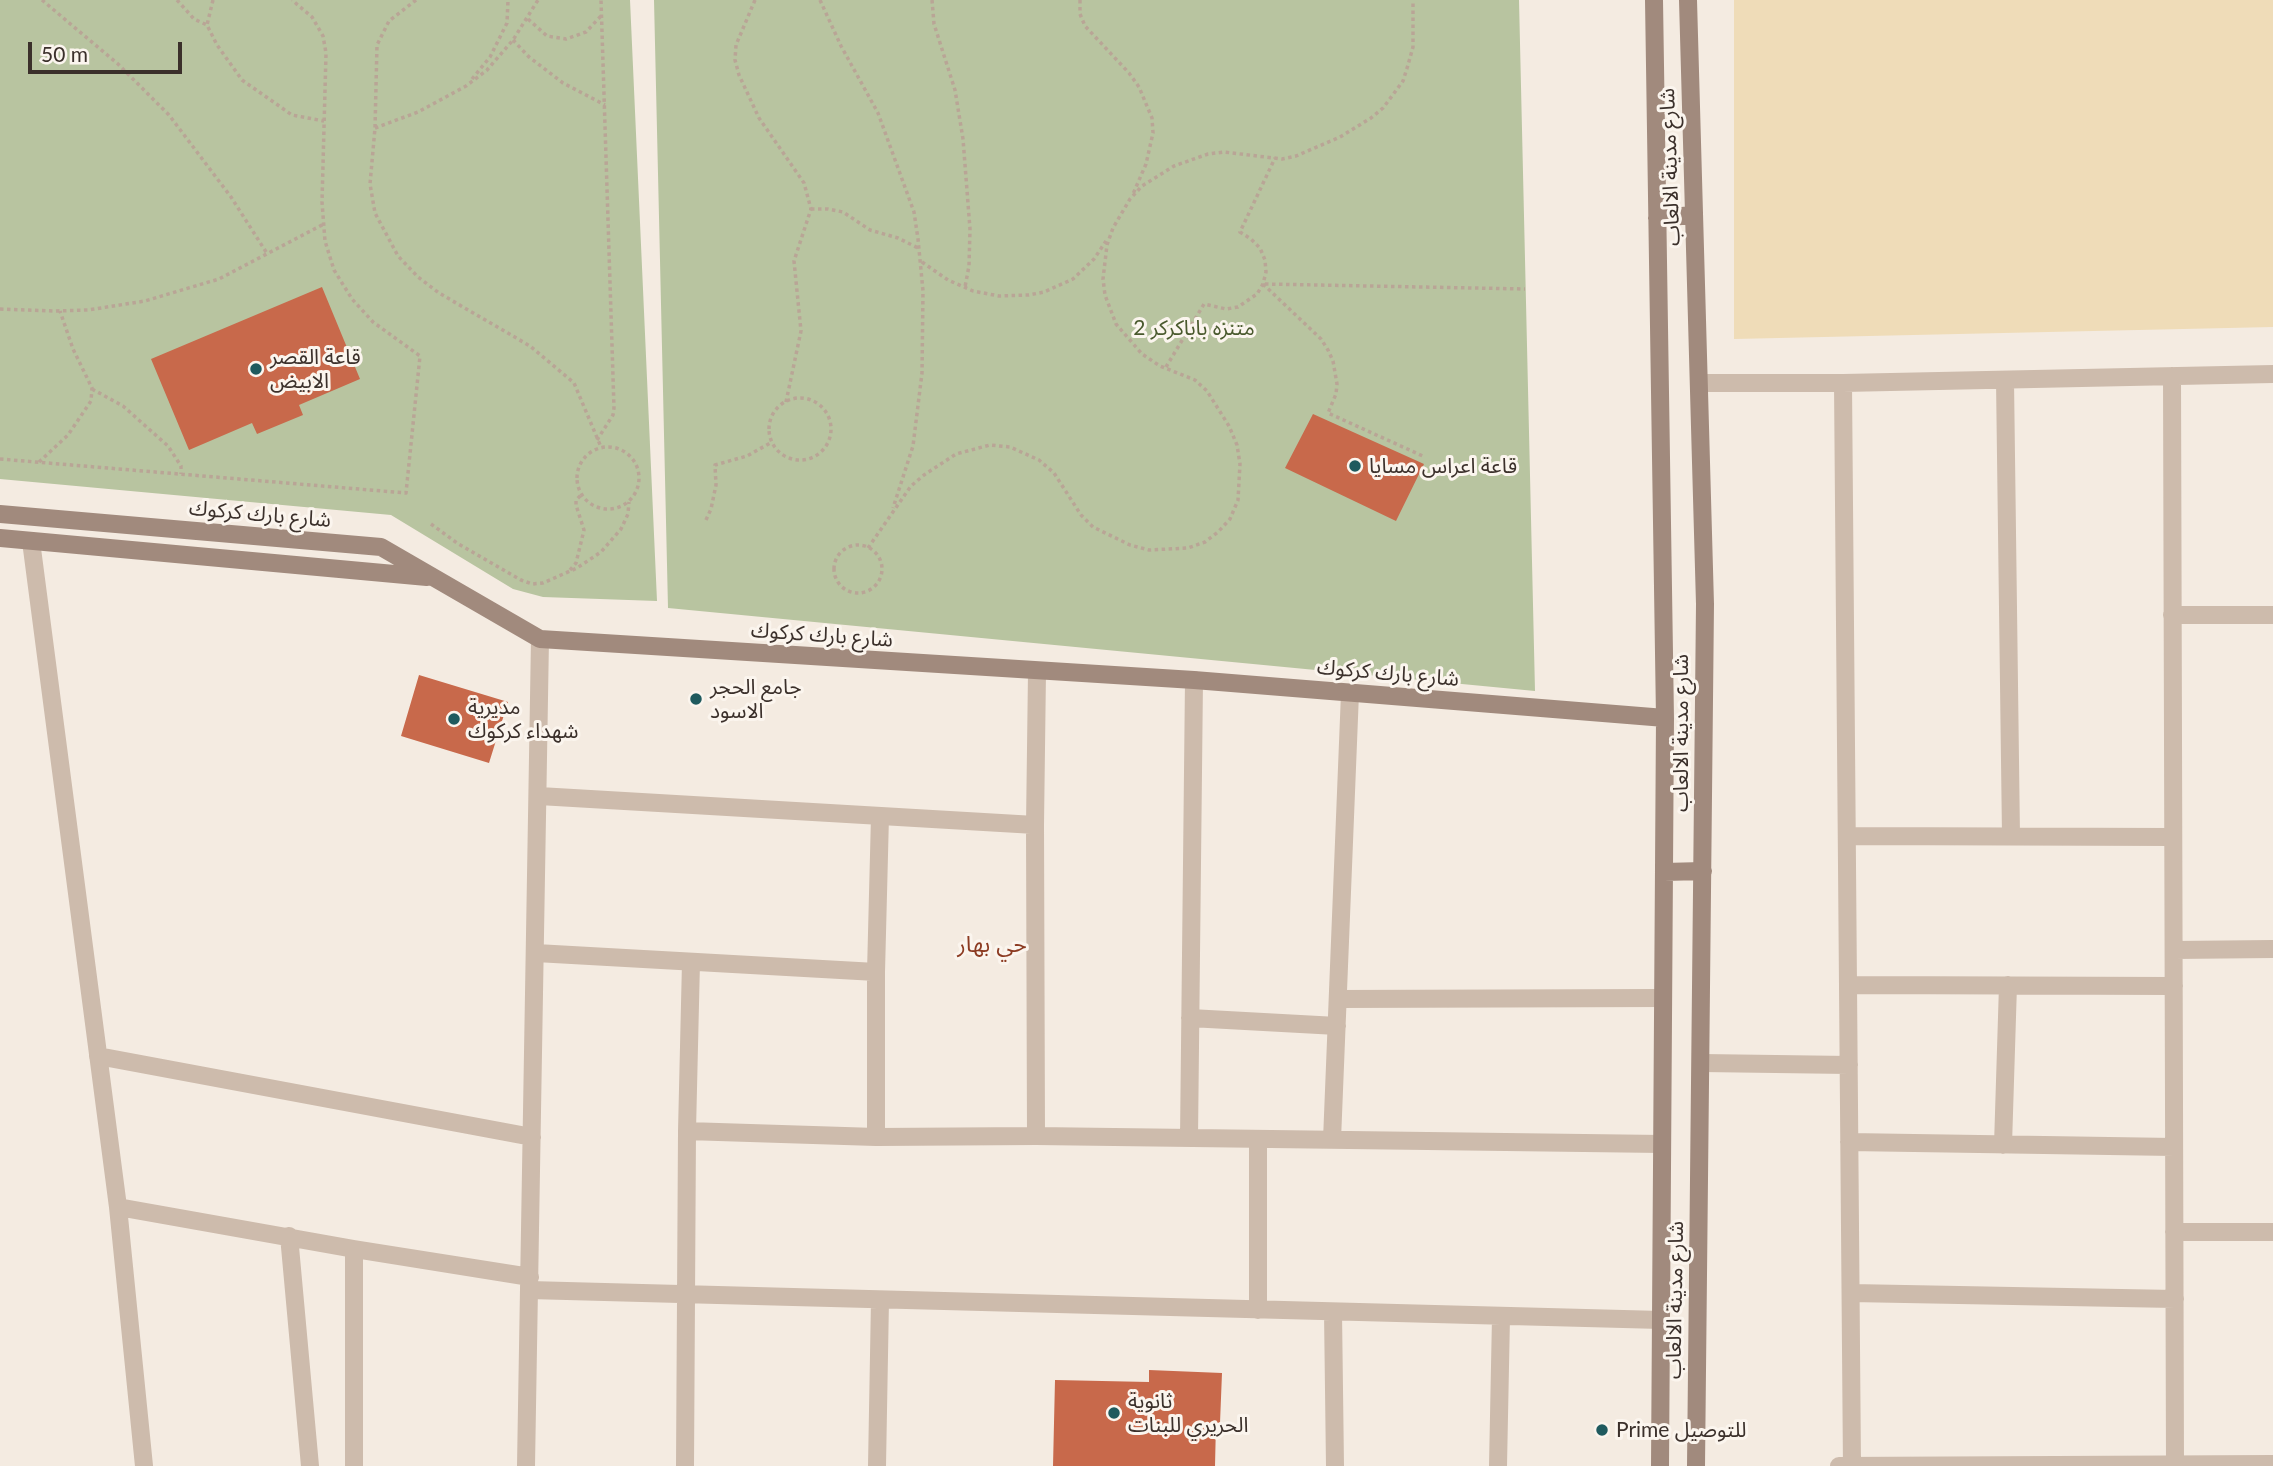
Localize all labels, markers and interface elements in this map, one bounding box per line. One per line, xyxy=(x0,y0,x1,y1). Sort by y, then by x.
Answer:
scale bar xyxy=(32,28,186,72)
text: 50 m xyxy=(41,41,88,66)
street label: شارع مدينة الالعاب xyxy=(1655,88,1685,246)
park label: متنزه باباكركر 2 xyxy=(1133,315,1255,341)
place label: قاعة القصر الابيض xyxy=(270,344,361,394)
marker: قاعة القصر الابيض xyxy=(248,361,264,377)
place label: قاعة اعراس مسايا xyxy=(1369,453,1517,479)
marker: قاعة اعراس مسايا xyxy=(1347,458,1363,474)
street label: شارع بارك كركوك xyxy=(188,495,332,533)
street label: شارع بارك كركوك xyxy=(750,617,894,653)
street label: شارع بارك كركوك xyxy=(1316,654,1460,692)
street label: شارع مدينة الالعاب xyxy=(1668,654,1694,812)
place label: جامع الحجر الاسود xyxy=(710,674,802,724)
marker: جامع الحجر الاسود xyxy=(688,691,704,707)
place label: مديرية شهداء كركوك xyxy=(468,694,579,744)
marker: مديرية شهداء كركوك xyxy=(446,711,462,727)
district label: حي بهار xyxy=(957,931,1027,959)
street label: شارع مدينة الالعاب xyxy=(1661,1221,1689,1379)
place label: ثانوية الحريري للبنات xyxy=(1128,1388,1249,1438)
marker: ثانوية الحريري للبنات xyxy=(1106,1405,1122,1421)
place label: Prime للتوصيل xyxy=(1616,1417,1746,1443)
marker: Prime للتوصيل xyxy=(1594,1422,1610,1438)

